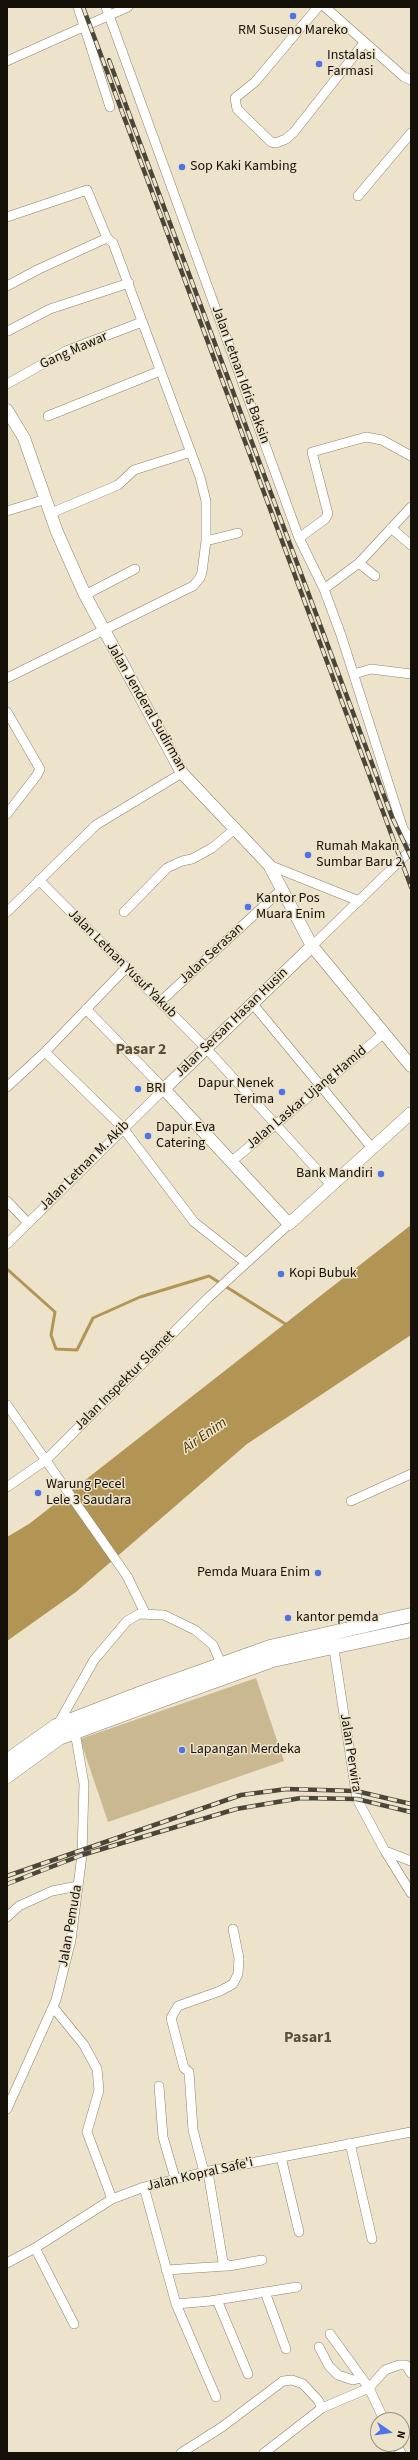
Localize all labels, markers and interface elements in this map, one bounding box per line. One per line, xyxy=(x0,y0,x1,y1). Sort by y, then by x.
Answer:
marker: RM Suseno Mareko xyxy=(288,11,298,21)
place label: RM Suseno Mareko xyxy=(238,23,348,39)
place label: Instalasi Farmasi xyxy=(327,48,375,80)
marker: Instalasi Farmasi xyxy=(314,59,324,69)
place label: Sop Kaki Kambing xyxy=(190,159,297,175)
marker: Sop Kaki Kambing xyxy=(177,162,187,172)
street label: Jalan Letnan Idris Baksin xyxy=(207,304,273,446)
street label: Gang Mawar xyxy=(38,329,110,373)
street label: Jalan Jenderal Sudirman xyxy=(102,639,190,775)
place label: Rumah Makan Sumbar Baru 2 xyxy=(316,839,402,872)
marker: Rumah Makan Sumbar Baru 2 xyxy=(303,850,313,860)
place label: Kantor Pos Muara Enim xyxy=(256,891,325,924)
marker: Kantor Pos Muara Enim xyxy=(243,902,253,912)
street label: Jalan Letnan Yusuf Yakub xyxy=(64,906,180,1022)
street label: Jalan Serasan xyxy=(176,920,248,988)
street label: Jalan Sersan Hasan Husin xyxy=(172,965,292,1081)
district label: Pasar 2 xyxy=(116,1040,166,1060)
street label: Jalan Laskar Ujang Hamid xyxy=(243,1043,371,1153)
place label: Dapur Nenek Terima xyxy=(198,1076,274,1108)
place label: BRI xyxy=(146,1081,166,1097)
marker: BRI xyxy=(133,1084,143,1094)
marker: Dapur Nenek Terima xyxy=(277,1087,287,1097)
street label: Jalan Letnan M. Akib xyxy=(37,1118,133,1214)
place label: Dapur Eva Catering xyxy=(156,1120,215,1152)
marker: Dapur Eva Catering xyxy=(143,1131,153,1141)
place label: Bank Mandiri xyxy=(296,1166,373,1182)
marker: Bank Mandiri xyxy=(376,1169,386,1179)
place label: Kopi Bubuk xyxy=(289,1266,357,1282)
marker: Kopi Bubuk xyxy=(276,1269,286,1279)
street label: Jalan Inspektur Slamet xyxy=(71,1327,179,1435)
water label: Air Enim xyxy=(179,1414,231,1458)
place label: Warung Pecel Lele 3 Saudara xyxy=(46,1477,131,1510)
marker: Warung Pecel Lele 3 Saudara xyxy=(33,1488,43,1498)
place label: Pemda Muara Enim xyxy=(197,1565,310,1581)
marker: Pemda Muara Enim xyxy=(313,1568,323,1578)
place label: kantor pemda xyxy=(296,1610,378,1626)
marker: kantor pemda xyxy=(283,1613,293,1623)
street label: Jalan Perwira xyxy=(335,1712,365,1794)
place label: Lapangan Merdeka xyxy=(190,1742,301,1758)
marker: Lapangan Merdeka xyxy=(177,1745,187,1755)
street label: Jalan Pemuda xyxy=(55,1883,87,1969)
district label: Pasar1 xyxy=(284,2028,332,2048)
street label: Jalan Kopral Safe'i xyxy=(145,2155,255,2195)
north arrow xyxy=(370,2412,410,2452)
text: N xyxy=(393,2429,409,2440)

